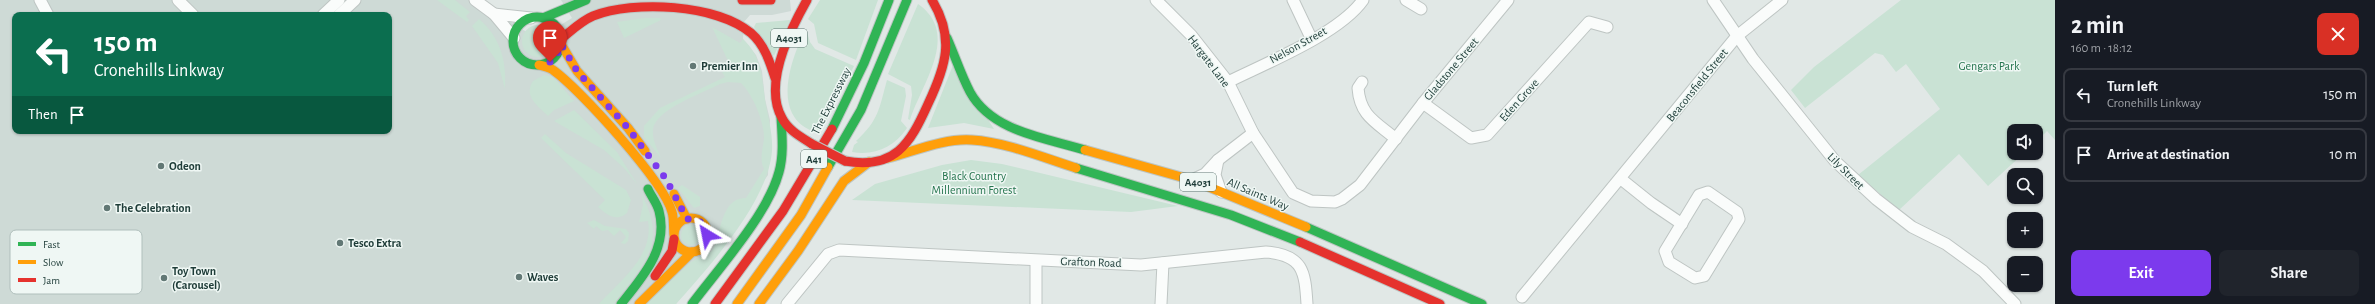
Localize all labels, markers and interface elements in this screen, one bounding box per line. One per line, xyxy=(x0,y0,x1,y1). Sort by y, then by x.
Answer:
button: close xyxy=(2317,13,2359,55)
text: 2 min xyxy=(2071,14,2124,38)
pin xyxy=(533,21,567,62)
street label: Nelson Street xyxy=(1267,24,1329,66)
icon: arrive xyxy=(539,27,561,49)
icon: left xyxy=(28,28,80,80)
text: 150 m xyxy=(94,29,158,57)
road number: A4031 xyxy=(771,29,807,47)
street label: Hargate Lane xyxy=(1186,33,1232,89)
street label: Gladstone Street xyxy=(1421,35,1481,103)
text: 160 m · 18:12 xyxy=(2071,42,2132,55)
street label: Beaconsfield Street xyxy=(1664,46,1730,124)
place label: Premier Inn xyxy=(701,60,758,72)
park label: Gengars Park xyxy=(1959,60,2020,72)
marker: Premier Inn xyxy=(688,61,698,71)
text: Cronehills Linkway xyxy=(94,62,224,80)
street label: The Expressway xyxy=(809,66,854,137)
street label: Eden Grove xyxy=(1497,77,1541,123)
text: Turn left xyxy=(2107,79,2158,94)
icon: left xyxy=(2073,84,2095,106)
text: 150 m xyxy=(2323,87,2357,102)
text: Cronehills Linkway xyxy=(2107,97,2201,110)
icon: arrive xyxy=(66,104,88,126)
text: Then xyxy=(28,107,58,122)
map controls xyxy=(2007,124,2043,292)
button: sound xyxy=(2007,124,2043,160)
icon: arrive xyxy=(2073,144,2095,166)
text: Arrive at destination xyxy=(2107,147,2230,162)
text: 10 m xyxy=(2329,147,2357,162)
road number: A41 xyxy=(801,150,827,168)
street label: Lily Street xyxy=(1825,150,1867,192)
place label: Odeon xyxy=(169,160,201,172)
marker: Odeon xyxy=(156,161,166,171)
button: search xyxy=(2007,168,2043,204)
park label: Black Country Millennium Forest xyxy=(932,170,1017,196)
road number: A4031 xyxy=(1180,173,1216,191)
street label: All Saints Way xyxy=(1225,176,1291,213)
place label: The Celebration xyxy=(115,202,191,214)
marker: The Celebration xyxy=(102,203,112,213)
button: + xyxy=(2007,212,2043,248)
position arrow xyxy=(686,214,728,256)
legend xyxy=(10,230,142,294)
place label: Tesco Extra xyxy=(348,237,402,249)
marker: Tesco Extra xyxy=(335,238,345,248)
text: Fast xyxy=(43,239,61,250)
button: Exit xyxy=(2071,250,2211,296)
button: Share xyxy=(2219,250,2359,296)
street label: Grafton Road xyxy=(1060,255,1122,269)
button: − xyxy=(2007,256,2043,292)
text: Slow xyxy=(43,257,64,268)
place label: Toy Town (Carousel) xyxy=(172,265,221,292)
place label: Waves xyxy=(527,271,559,283)
marker: Waves xyxy=(514,272,524,282)
marker: Toy Town (Carousel) xyxy=(159,273,169,283)
text: Jam xyxy=(43,275,60,286)

